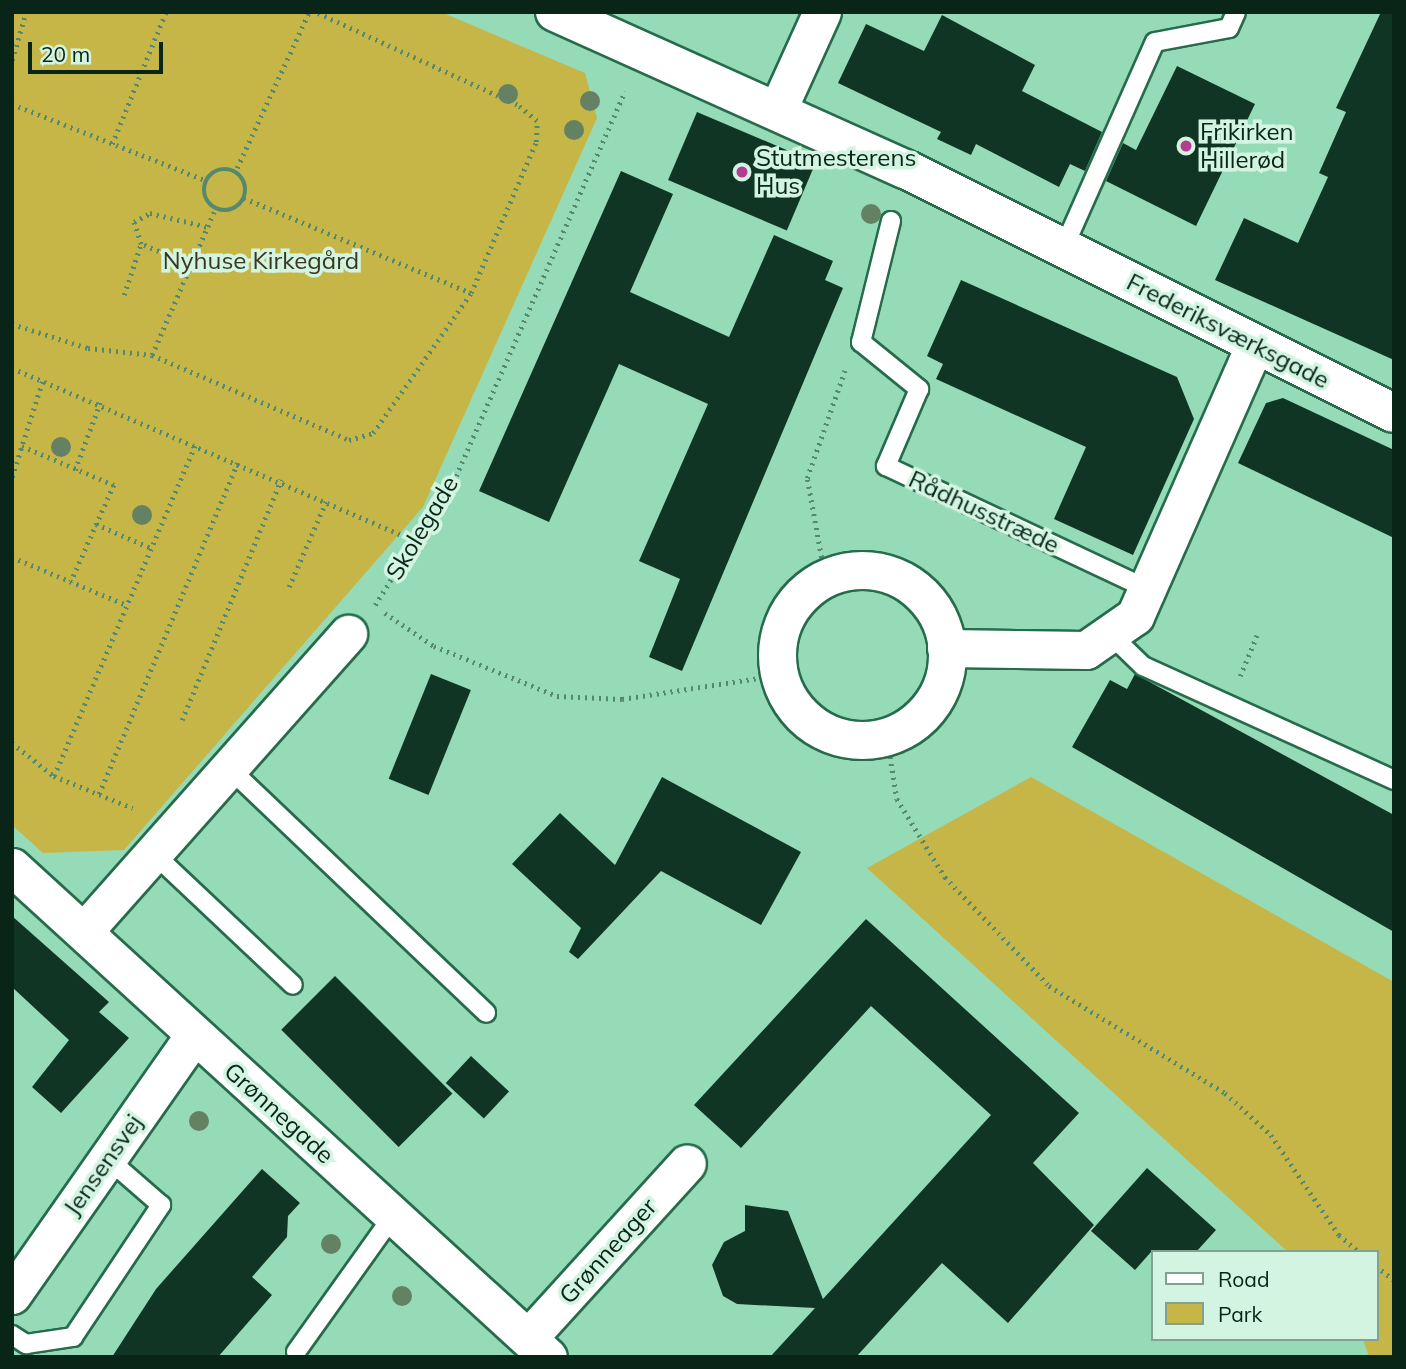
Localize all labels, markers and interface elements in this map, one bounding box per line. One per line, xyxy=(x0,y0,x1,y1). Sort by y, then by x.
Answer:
scale bar xyxy=(32,28,166,72)
text: 20 m xyxy=(41,41,90,67)
place label: Frikirken Hillerød xyxy=(1200,118,1294,174)
marker: Frikirken Hillerød xyxy=(1178,138,1194,154)
place label: Stutmesterens Hus xyxy=(756,144,916,200)
marker: Stutmesterens Hus xyxy=(734,164,750,180)
park label: Nyhuse Kirkegård xyxy=(163,247,359,275)
street label: Frederiksværksgade xyxy=(1122,267,1334,395)
street label: Rådhusstræde xyxy=(904,465,1064,559)
street label: Skolegade xyxy=(380,471,464,585)
street label: Grønnegade xyxy=(218,1056,340,1170)
street label: Jensensvej xyxy=(58,1109,148,1221)
street label: Grønneager xyxy=(553,1192,663,1310)
legend xyxy=(1150,1250,1378,1341)
text: Road xyxy=(1218,1266,1269,1292)
text: Park xyxy=(1218,1301,1262,1327)

